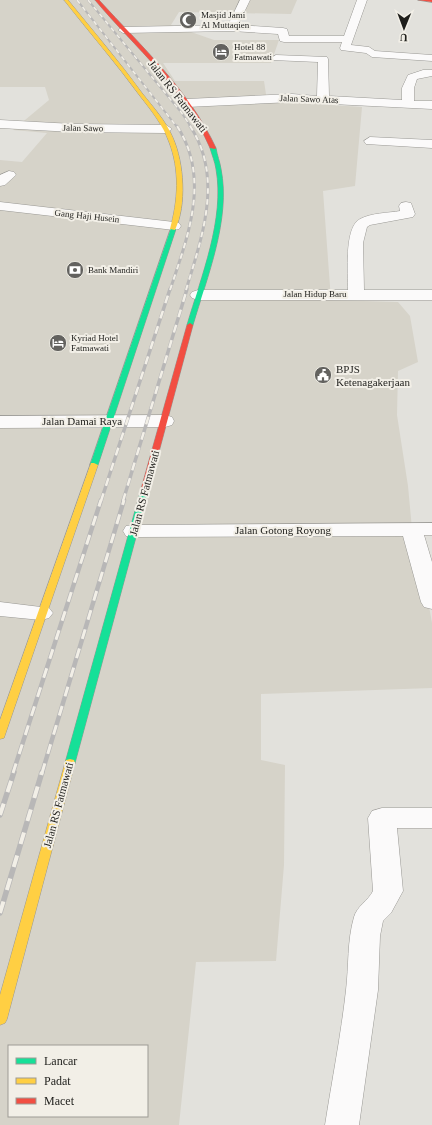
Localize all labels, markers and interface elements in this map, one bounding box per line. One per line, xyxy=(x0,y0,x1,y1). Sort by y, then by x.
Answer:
north arrow xyxy=(384,8,424,48)
mosque icon: Masjid Jami Al Muttaqien xyxy=(178,10,198,30)
place label: Masjid Jami Al Muttaqien xyxy=(201,10,250,30)
text: U xyxy=(400,32,408,44)
hotel icon: Hotel 88 Fatmawati xyxy=(211,42,231,62)
place label: Hotel 88 Fatmawati xyxy=(234,42,272,62)
street label: Jalan RS Fatmawati xyxy=(146,58,210,134)
street label: Jalan Sawo Atas xyxy=(279,93,339,105)
street label: Jalan Sawo xyxy=(63,123,104,133)
street label: Gang Haji Husein xyxy=(54,208,120,224)
bank icon: Bank Mandiri xyxy=(65,260,85,280)
place label: Bank Mandiri xyxy=(88,265,139,275)
street label: Jalan Hidup Baru xyxy=(284,289,347,299)
hotel icon: Kyriad Hotel Fatmawati xyxy=(48,333,68,353)
place label: Kyriad Hotel Fatmawati xyxy=(71,333,119,353)
place label: BPJS Ketenagakerjaan xyxy=(336,363,410,388)
public building icon: BPJS Ketenagakerjaan xyxy=(313,365,333,385)
street label: Jalan Damai Raya xyxy=(42,415,122,427)
street label: Jalan RS Fatmawati xyxy=(127,449,161,537)
street label: Jalan Gotong Royong xyxy=(235,524,331,536)
street label: Jalan RS Fatmawati xyxy=(41,761,75,849)
legend xyxy=(8,1045,148,1117)
text: Lancar xyxy=(44,1054,77,1068)
text: Padat xyxy=(44,1074,71,1088)
text: Macet xyxy=(44,1094,75,1108)

